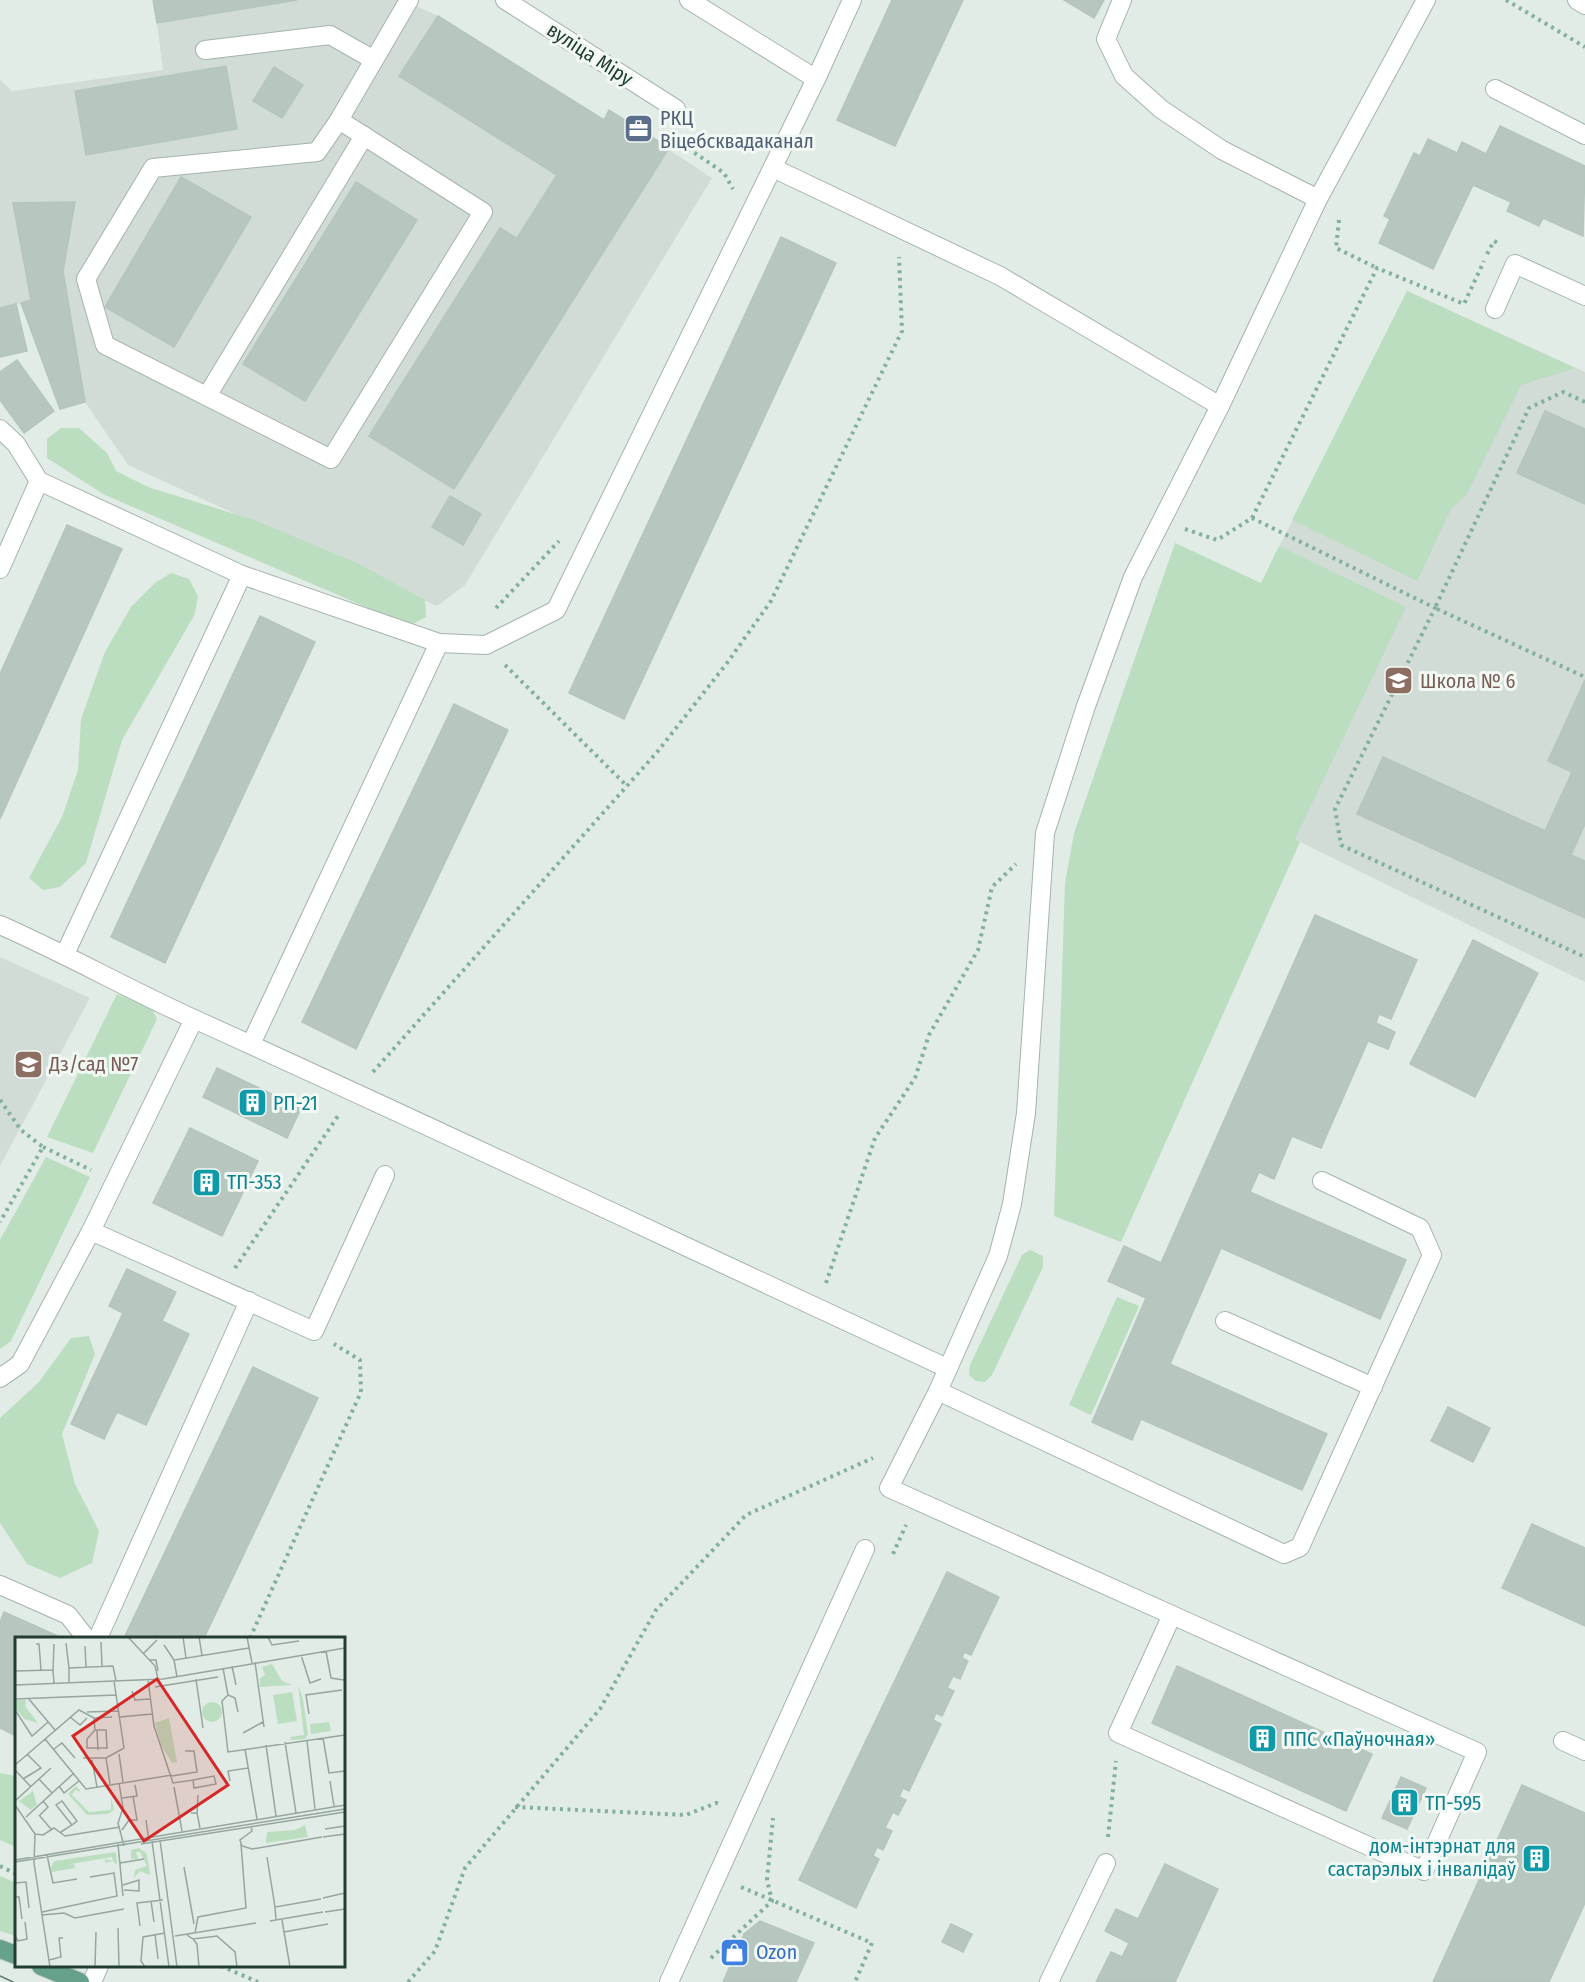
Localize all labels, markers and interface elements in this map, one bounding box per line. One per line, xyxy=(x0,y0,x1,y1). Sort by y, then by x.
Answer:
street label: вуліца Міру xyxy=(543,17,638,91)
place label: РКЦ Віцебсквадаканал xyxy=(660,106,814,153)
office icon: РКЦ Віцебсквадаканал xyxy=(623,113,655,145)
school or university icon: Школа № 6 xyxy=(1383,665,1415,697)
place label: Школа № 6 xyxy=(1420,669,1516,693)
school or university icon: Дз/сад №7 xyxy=(12,1048,44,1080)
place label: Дз/сад №7 xyxy=(48,1052,138,1076)
building icon: РП-21 xyxy=(236,1087,268,1119)
place label: РП-21 xyxy=(273,1091,318,1115)
building icon: ТП-353 xyxy=(190,1166,222,1198)
place label: ТП-353 xyxy=(227,1170,282,1194)
inset map xyxy=(15,1637,345,1967)
building icon: ППС «Паўночная» xyxy=(1246,1723,1278,1755)
place label: ППС «Паўночная» xyxy=(1283,1727,1435,1751)
building icon: ТП-595 xyxy=(1388,1787,1420,1819)
place label: ТП-595 xyxy=(1425,1791,1481,1815)
place label: дом-інтэрнат для састарэлых і інвалідаў xyxy=(1327,1834,1516,1881)
building icon: дом-інтэрнат для састарэлых і інвалідаў xyxy=(1521,1842,1553,1874)
shop icon: Ozon xyxy=(719,1936,751,1968)
place label: Ozon xyxy=(756,1940,797,1964)

